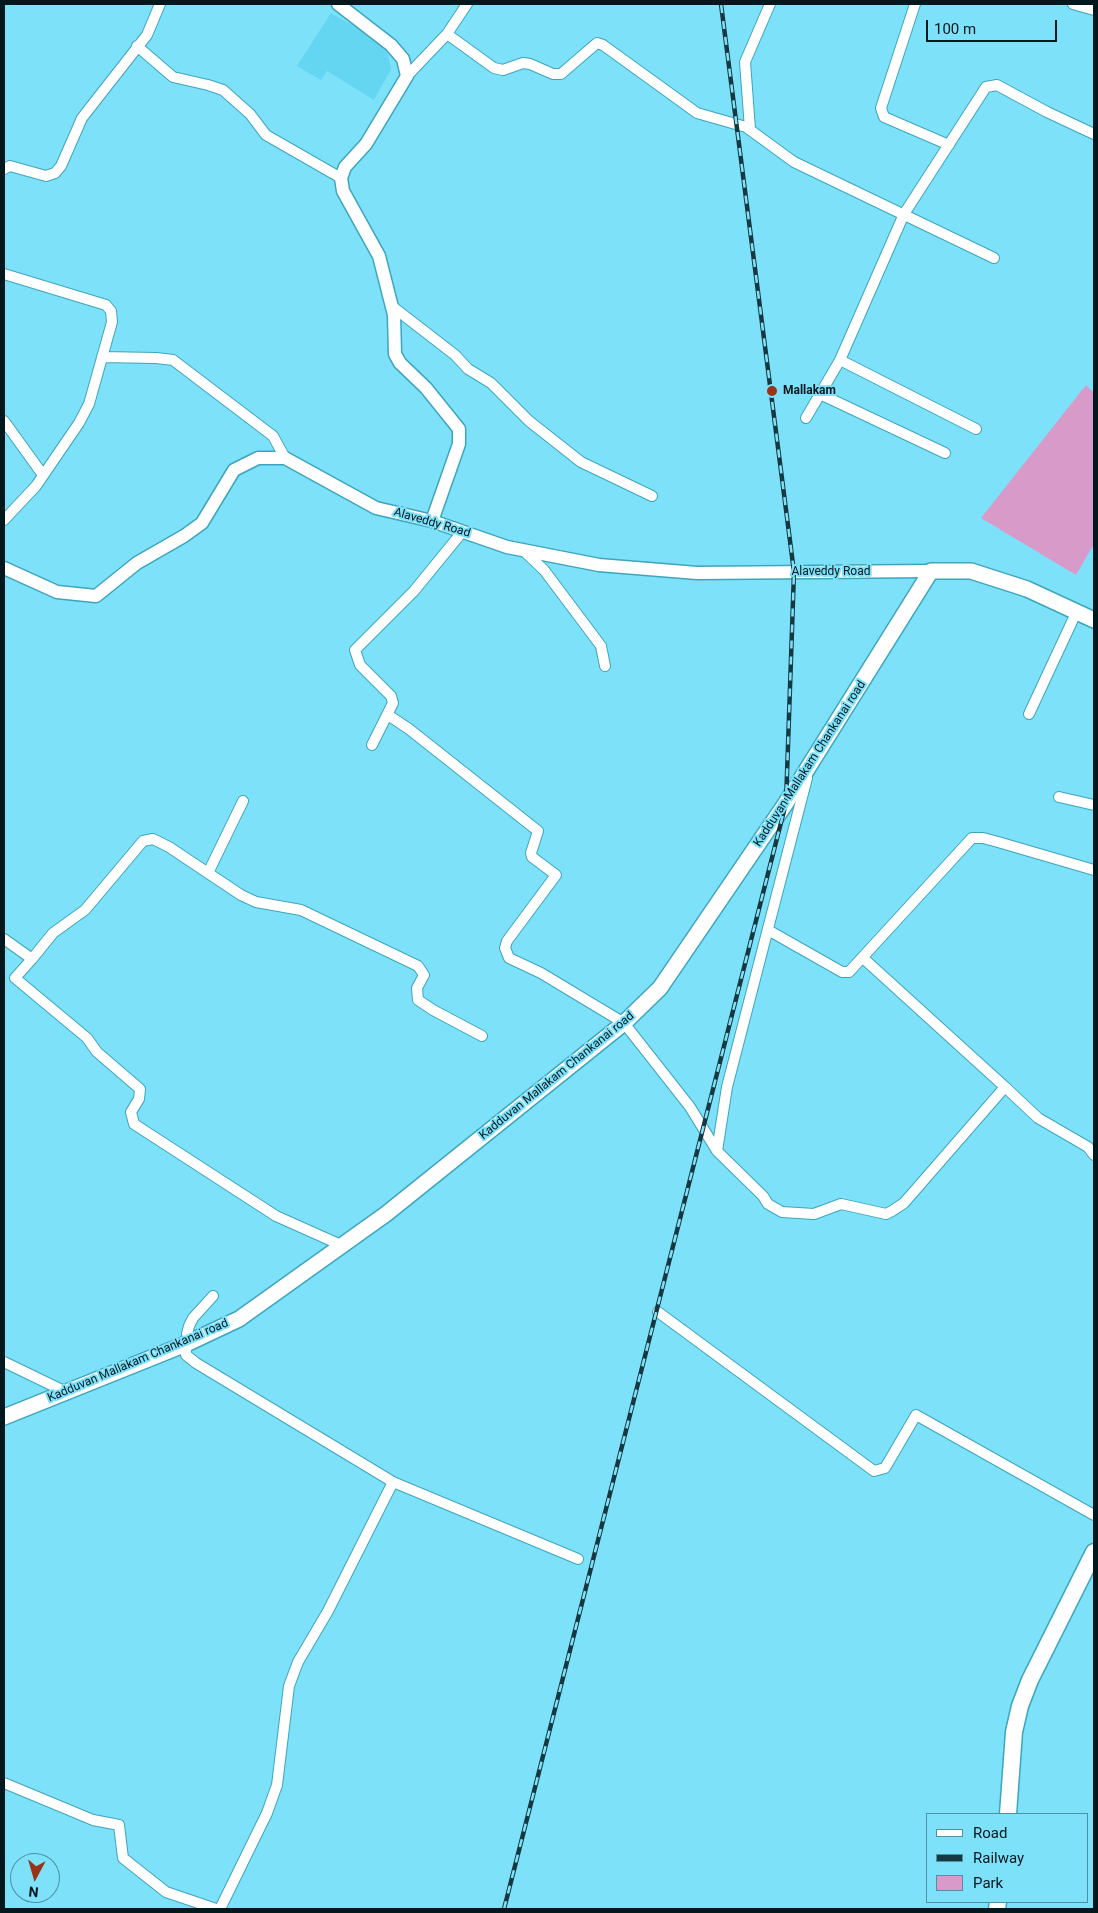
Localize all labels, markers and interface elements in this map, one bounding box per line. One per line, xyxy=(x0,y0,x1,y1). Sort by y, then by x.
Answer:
scale bar xyxy=(928,10,1059,42)
text: 100 m xyxy=(934,20,976,38)
marker: Mallakam xyxy=(765,384,779,398)
place label: Mallakam xyxy=(783,384,836,398)
street label: Alaveddy Road xyxy=(392,505,472,541)
street label: Alaveddy Road xyxy=(791,565,871,579)
street label: Kadduvan Mallakam Chankanai road xyxy=(751,678,869,850)
street label: Kadduvan Mallakam Chankanai road xyxy=(477,1009,637,1143)
street label: Kadduvan Mallakam Chankanai road xyxy=(46,1316,230,1406)
legend xyxy=(926,1813,1088,1903)
text: Road xyxy=(973,1824,1007,1842)
text: Railway xyxy=(973,1849,1024,1867)
north arrow xyxy=(10,1853,60,1903)
text: Park xyxy=(973,1874,1003,1892)
text: N xyxy=(28,1883,39,1900)

